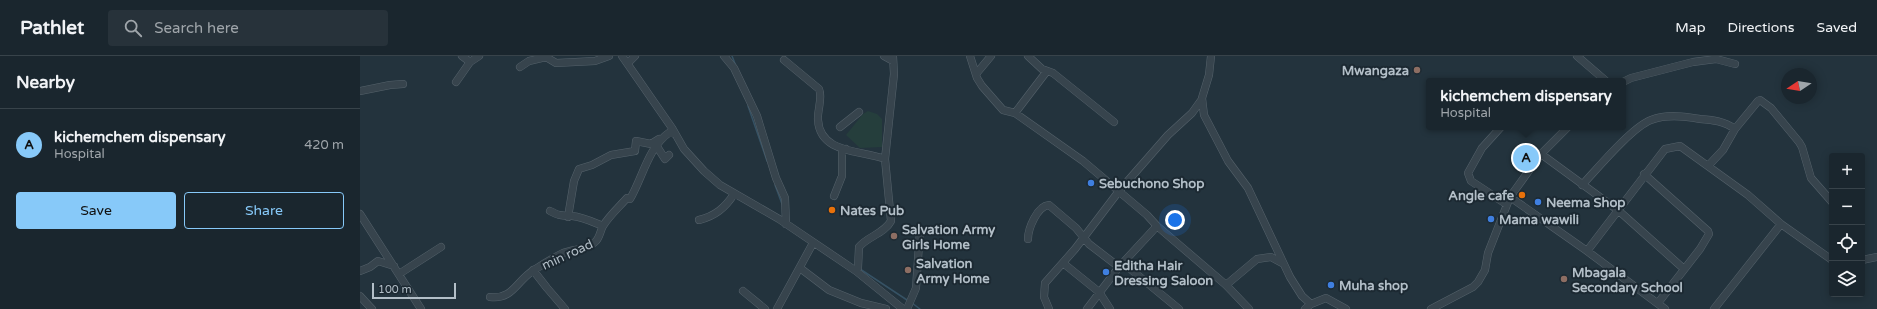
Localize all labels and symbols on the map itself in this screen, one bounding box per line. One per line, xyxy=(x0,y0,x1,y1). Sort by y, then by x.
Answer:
place label: Mwangaza xyxy=(1342,63,1409,79)
marker: Mwangaza xyxy=(1412,65,1422,75)
north arrow xyxy=(1781,68,1817,104)
pin: A xyxy=(1513,143,1539,173)
place label: Sebuchono Shop xyxy=(1099,176,1204,192)
marker: Sebuchono Shop xyxy=(1086,178,1096,188)
place label: Angle cafe xyxy=(1448,188,1515,204)
marker: Angle cafe xyxy=(1517,190,1527,200)
place label: Neema Shop xyxy=(1546,195,1626,211)
marker: Neema Shop xyxy=(1533,197,1543,207)
place label: Nates Pub xyxy=(840,203,904,219)
marker: Nates Pub xyxy=(827,205,837,215)
your location xyxy=(1165,210,1185,230)
place label: Mama wawili xyxy=(1499,212,1579,228)
marker: Mama wawili xyxy=(1486,214,1496,224)
place label: Salvation Army Girls Home xyxy=(902,222,995,253)
marker: Salvation Army Girls Home xyxy=(889,231,899,241)
street label: min road xyxy=(539,236,596,274)
place label: Salvation Army Home xyxy=(916,256,990,287)
place label: Editha Hair Dressing Saloon xyxy=(1114,258,1213,289)
marker: Salvation Army Home xyxy=(903,265,913,275)
place label: Mbagala Secondary School xyxy=(1572,265,1683,296)
marker: Editha Hair Dressing Saloon xyxy=(1101,267,1111,277)
marker: Mbagala Secondary School xyxy=(1559,274,1569,284)
place label: Muha shop xyxy=(1339,278,1408,294)
marker: Muha shop xyxy=(1326,280,1336,290)
scale bar xyxy=(372,281,456,300)

